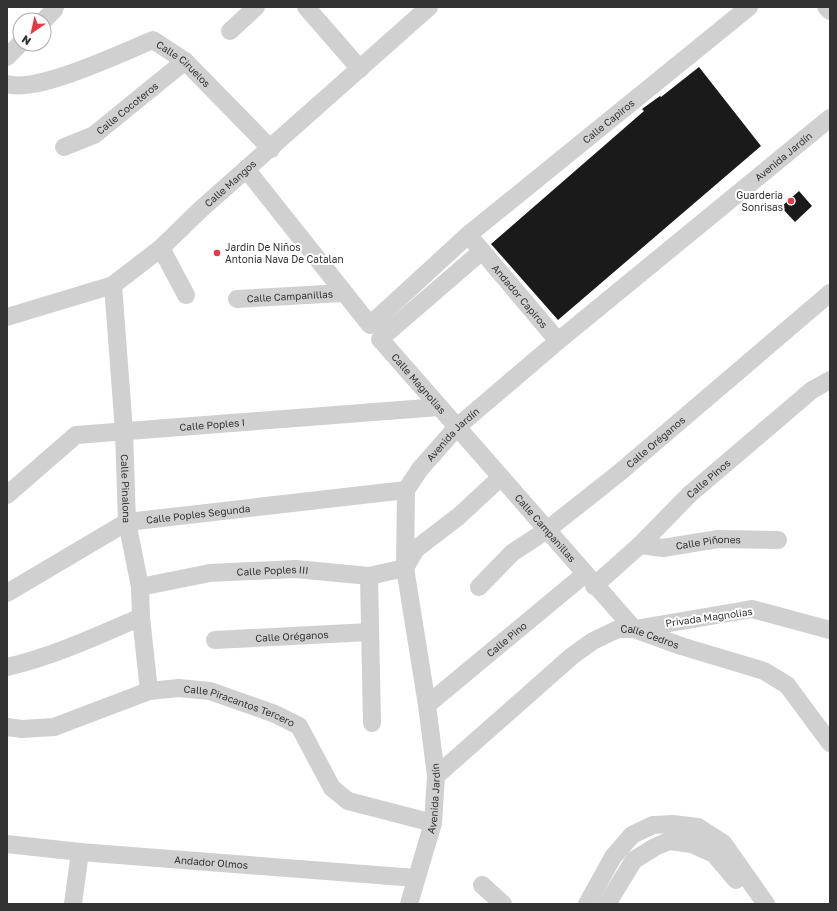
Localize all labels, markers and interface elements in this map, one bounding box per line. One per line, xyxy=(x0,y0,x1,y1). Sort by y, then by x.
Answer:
north arrow xyxy=(12,12,52,52)
text: N xyxy=(19,33,33,48)
street label: Calle Ciruelos xyxy=(154,38,213,89)
street label: Calle Cocoteros xyxy=(94,79,161,137)
street label: Calle Capiros xyxy=(580,96,637,146)
street label: Avenida Jardín xyxy=(752,129,814,183)
street label: Calle Mangos xyxy=(202,157,258,209)
place label: Guarderia Sonrisas xyxy=(736,189,783,213)
marker: Guarderia Sonrisas xyxy=(786,196,796,206)
place label: Jardin De Niños Antonia Nava De Catalan xyxy=(225,241,344,265)
marker: Jardin De Niños Antonia Nava De Catalan xyxy=(212,248,222,258)
street label: Andador Capiros xyxy=(490,262,550,330)
street label: Calle Campanillas xyxy=(246,288,333,304)
street label: Calle Magnolias xyxy=(389,351,449,416)
street label: Avenida Jardín xyxy=(424,405,482,464)
street label: Calle Oréganos xyxy=(624,414,687,470)
street label: Calle Poples I xyxy=(179,416,245,433)
street label: Calle Pinalona xyxy=(119,454,133,523)
street label: Calle Pinos xyxy=(684,456,733,500)
street label: Calle Campanillas xyxy=(512,491,578,564)
street label: Calle Poples Segunda xyxy=(145,502,251,526)
street label: Calle Piñones xyxy=(675,533,741,552)
street label: Calle Poples III xyxy=(236,563,309,578)
street label: Privada Magnolias xyxy=(665,605,753,629)
street label: Calle Pino xyxy=(484,619,529,659)
street label: Calle Cedros xyxy=(621,623,681,651)
street label: Calle Oréganos xyxy=(255,628,329,644)
street label: Calle Piracantos Tercero xyxy=(183,682,297,729)
street label: Avenida Jardín xyxy=(424,763,442,835)
street label: Andador Olmos xyxy=(174,853,249,871)

